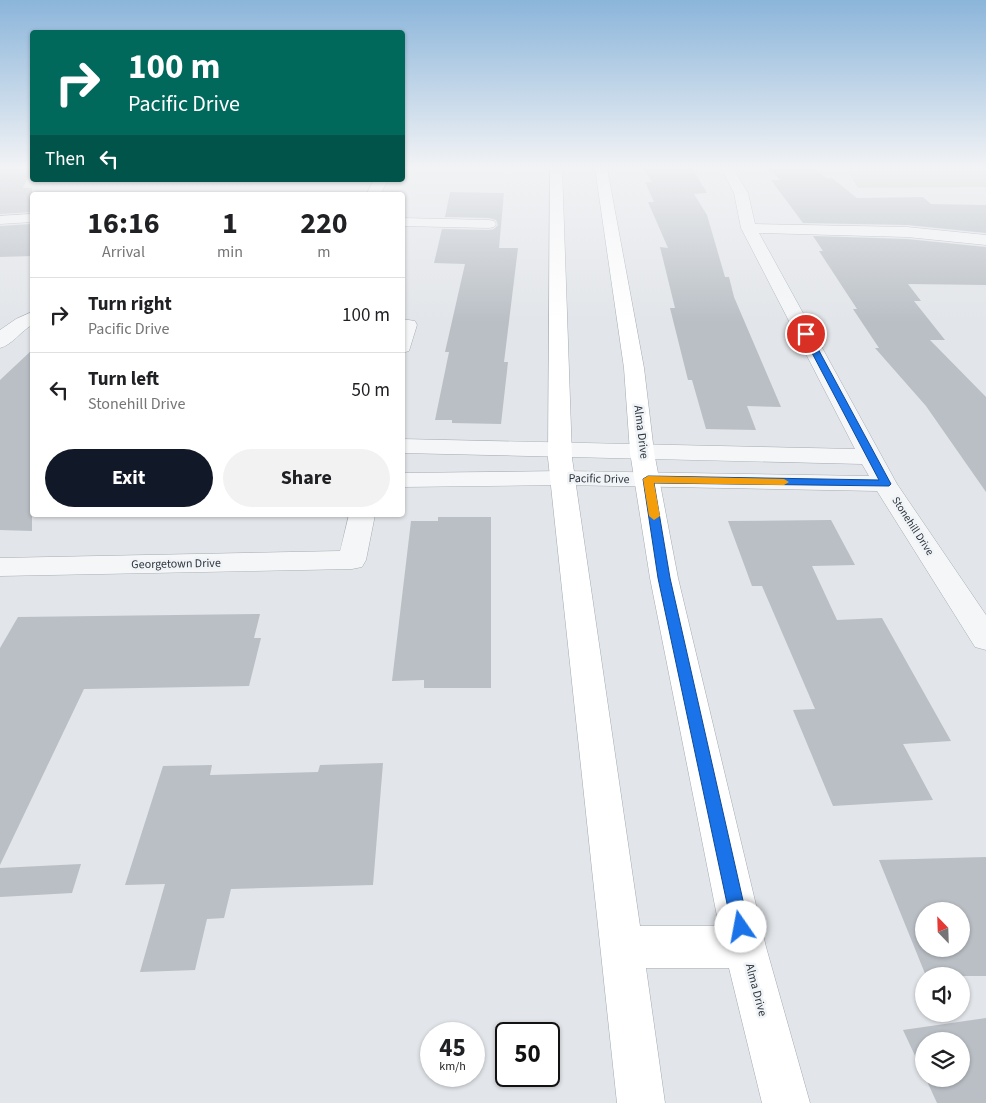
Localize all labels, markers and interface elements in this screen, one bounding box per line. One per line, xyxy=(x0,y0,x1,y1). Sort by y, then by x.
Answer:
text: 100 m xyxy=(128,42,220,92)
icon: right xyxy=(45,50,110,115)
text: Pacific Drive xyxy=(128,88,240,120)
icon: left xyxy=(95,145,123,173)
text: Then xyxy=(45,146,85,173)
text: 16:16 xyxy=(87,202,160,245)
text: 1 xyxy=(222,202,238,245)
text: 220 xyxy=(300,202,348,245)
text: Arrival xyxy=(102,241,145,263)
text: min xyxy=(217,241,243,263)
text: m xyxy=(317,241,331,263)
text: Turn right xyxy=(88,291,172,318)
icon: right xyxy=(45,301,73,329)
text: 100 m xyxy=(342,302,390,329)
pin xyxy=(785,313,827,355)
text: Pacific Drive xyxy=(88,318,169,340)
icon: arrive xyxy=(792,320,820,348)
text: Turn left xyxy=(88,366,159,393)
icon: left xyxy=(45,376,73,404)
text: 50 m xyxy=(352,377,390,404)
text: Stonehill Drive xyxy=(88,393,185,415)
street label: Alma Drive xyxy=(629,404,653,460)
button: Exit xyxy=(45,449,213,507)
button: Share xyxy=(223,449,390,507)
street label: Pacific Drive xyxy=(568,470,630,488)
street label: Stonehill Drive xyxy=(888,494,938,559)
street label: Georgetown Drive xyxy=(131,555,221,573)
position arrow xyxy=(714,900,766,952)
north arrow xyxy=(915,902,970,958)
map controls xyxy=(915,902,970,1087)
street label: Alma Drive xyxy=(741,962,771,1018)
button: sound xyxy=(915,967,970,1022)
speed limit sign: 50 xyxy=(495,1022,560,1087)
text: 45 xyxy=(439,1030,466,1066)
button: layers xyxy=(915,1032,970,1087)
text: km/h xyxy=(439,1058,466,1075)

